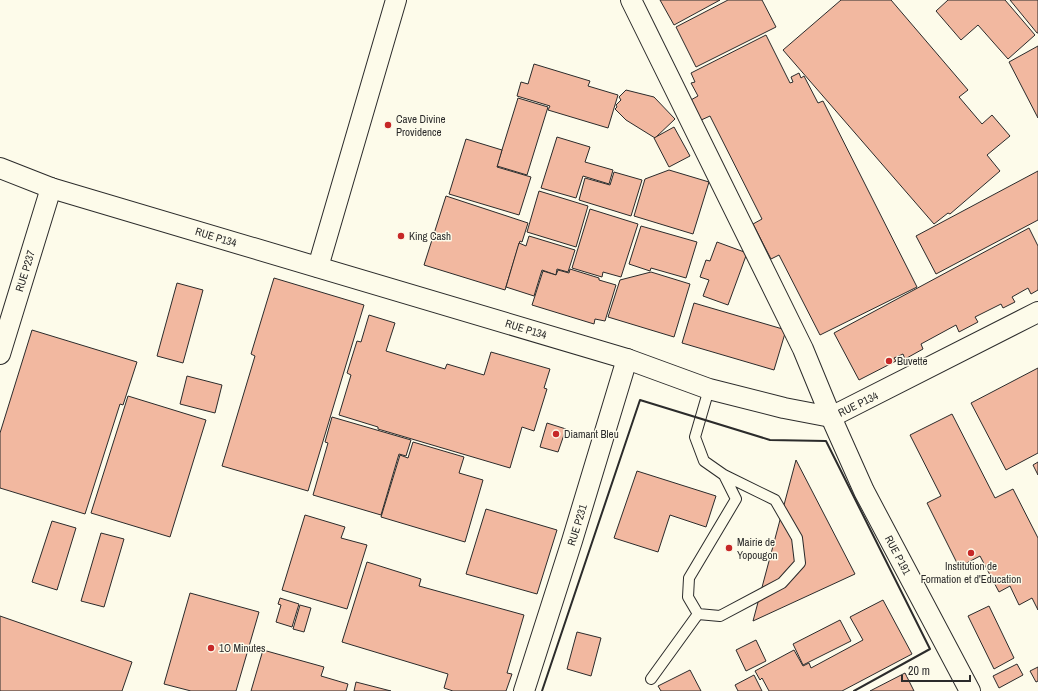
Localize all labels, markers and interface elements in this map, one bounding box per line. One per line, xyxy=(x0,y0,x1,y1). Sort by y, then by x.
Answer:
place label: Cave Divine Providence xyxy=(396,112,446,139)
marker: Cave Divine Providence xyxy=(383,120,393,130)
street label: RUE P134 xyxy=(194,224,238,250)
place label: King Cash xyxy=(409,229,451,243)
marker: King Cash xyxy=(396,231,406,241)
street label: RUE P237 xyxy=(12,249,38,293)
street label: RUE P134 xyxy=(504,316,548,342)
place label: Buvette xyxy=(897,354,928,368)
marker: Buvette xyxy=(884,356,894,366)
street label: RUE P134 xyxy=(836,388,880,420)
place label: Diamant Bleu xyxy=(564,427,619,441)
marker: Diamant Bleu xyxy=(551,429,561,439)
street label: RUE P231 xyxy=(564,503,590,547)
street label: RUE P191 xyxy=(882,533,914,577)
place label: Mairie de Yopougon xyxy=(737,535,777,562)
marker: Mairie de Yopougon xyxy=(724,543,734,553)
marker: Institution de Formation et d'Education xyxy=(966,548,976,558)
place label: Institution de Formation et d'Education xyxy=(921,559,1021,586)
place label: 1O Minutes xyxy=(219,641,266,655)
marker: 1O Minutes xyxy=(206,643,216,653)
scale bar xyxy=(902,657,970,683)
text: 20 m xyxy=(908,663,930,679)

